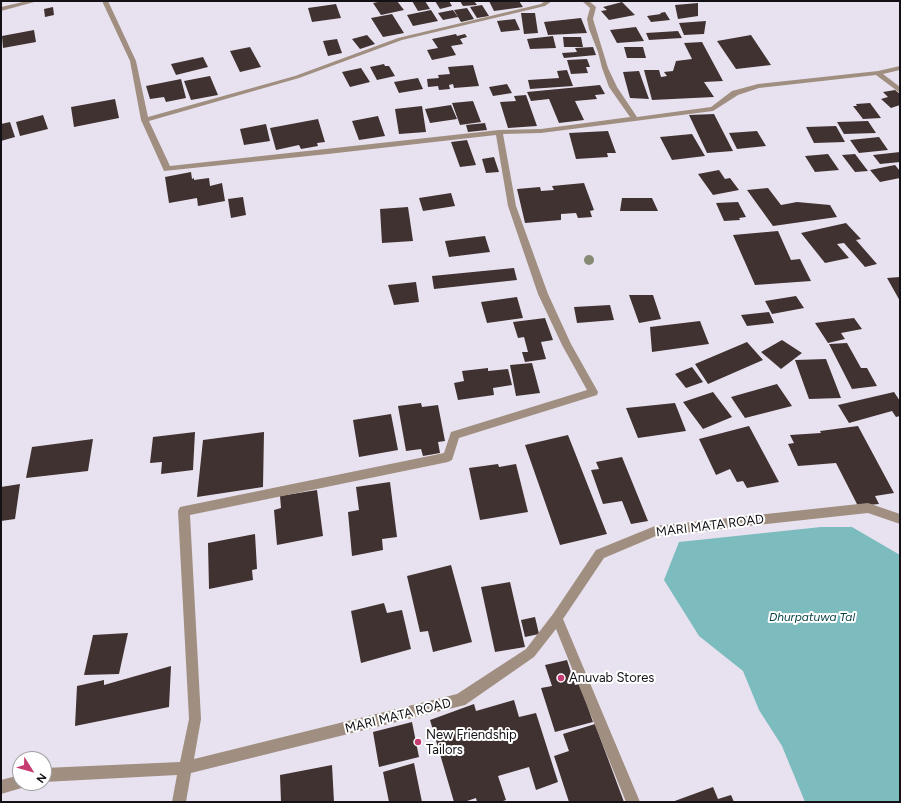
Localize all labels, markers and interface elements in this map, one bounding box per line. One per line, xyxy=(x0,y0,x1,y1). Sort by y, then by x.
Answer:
street label: MARI MATA ROAD xyxy=(655,512,765,540)
water label: Dhurpatuwa Tal xyxy=(769,610,855,624)
place label: Anuvab Stores xyxy=(569,670,654,686)
marker: Anuvab Stores xyxy=(556,673,566,683)
street label: MARI MATA ROAD xyxy=(343,695,453,737)
place label: New Friendship Tailors xyxy=(426,727,517,758)
marker: New Friendship Tailors xyxy=(413,737,423,747)
north arrow xyxy=(12,751,52,791)
text: N xyxy=(33,771,49,785)

